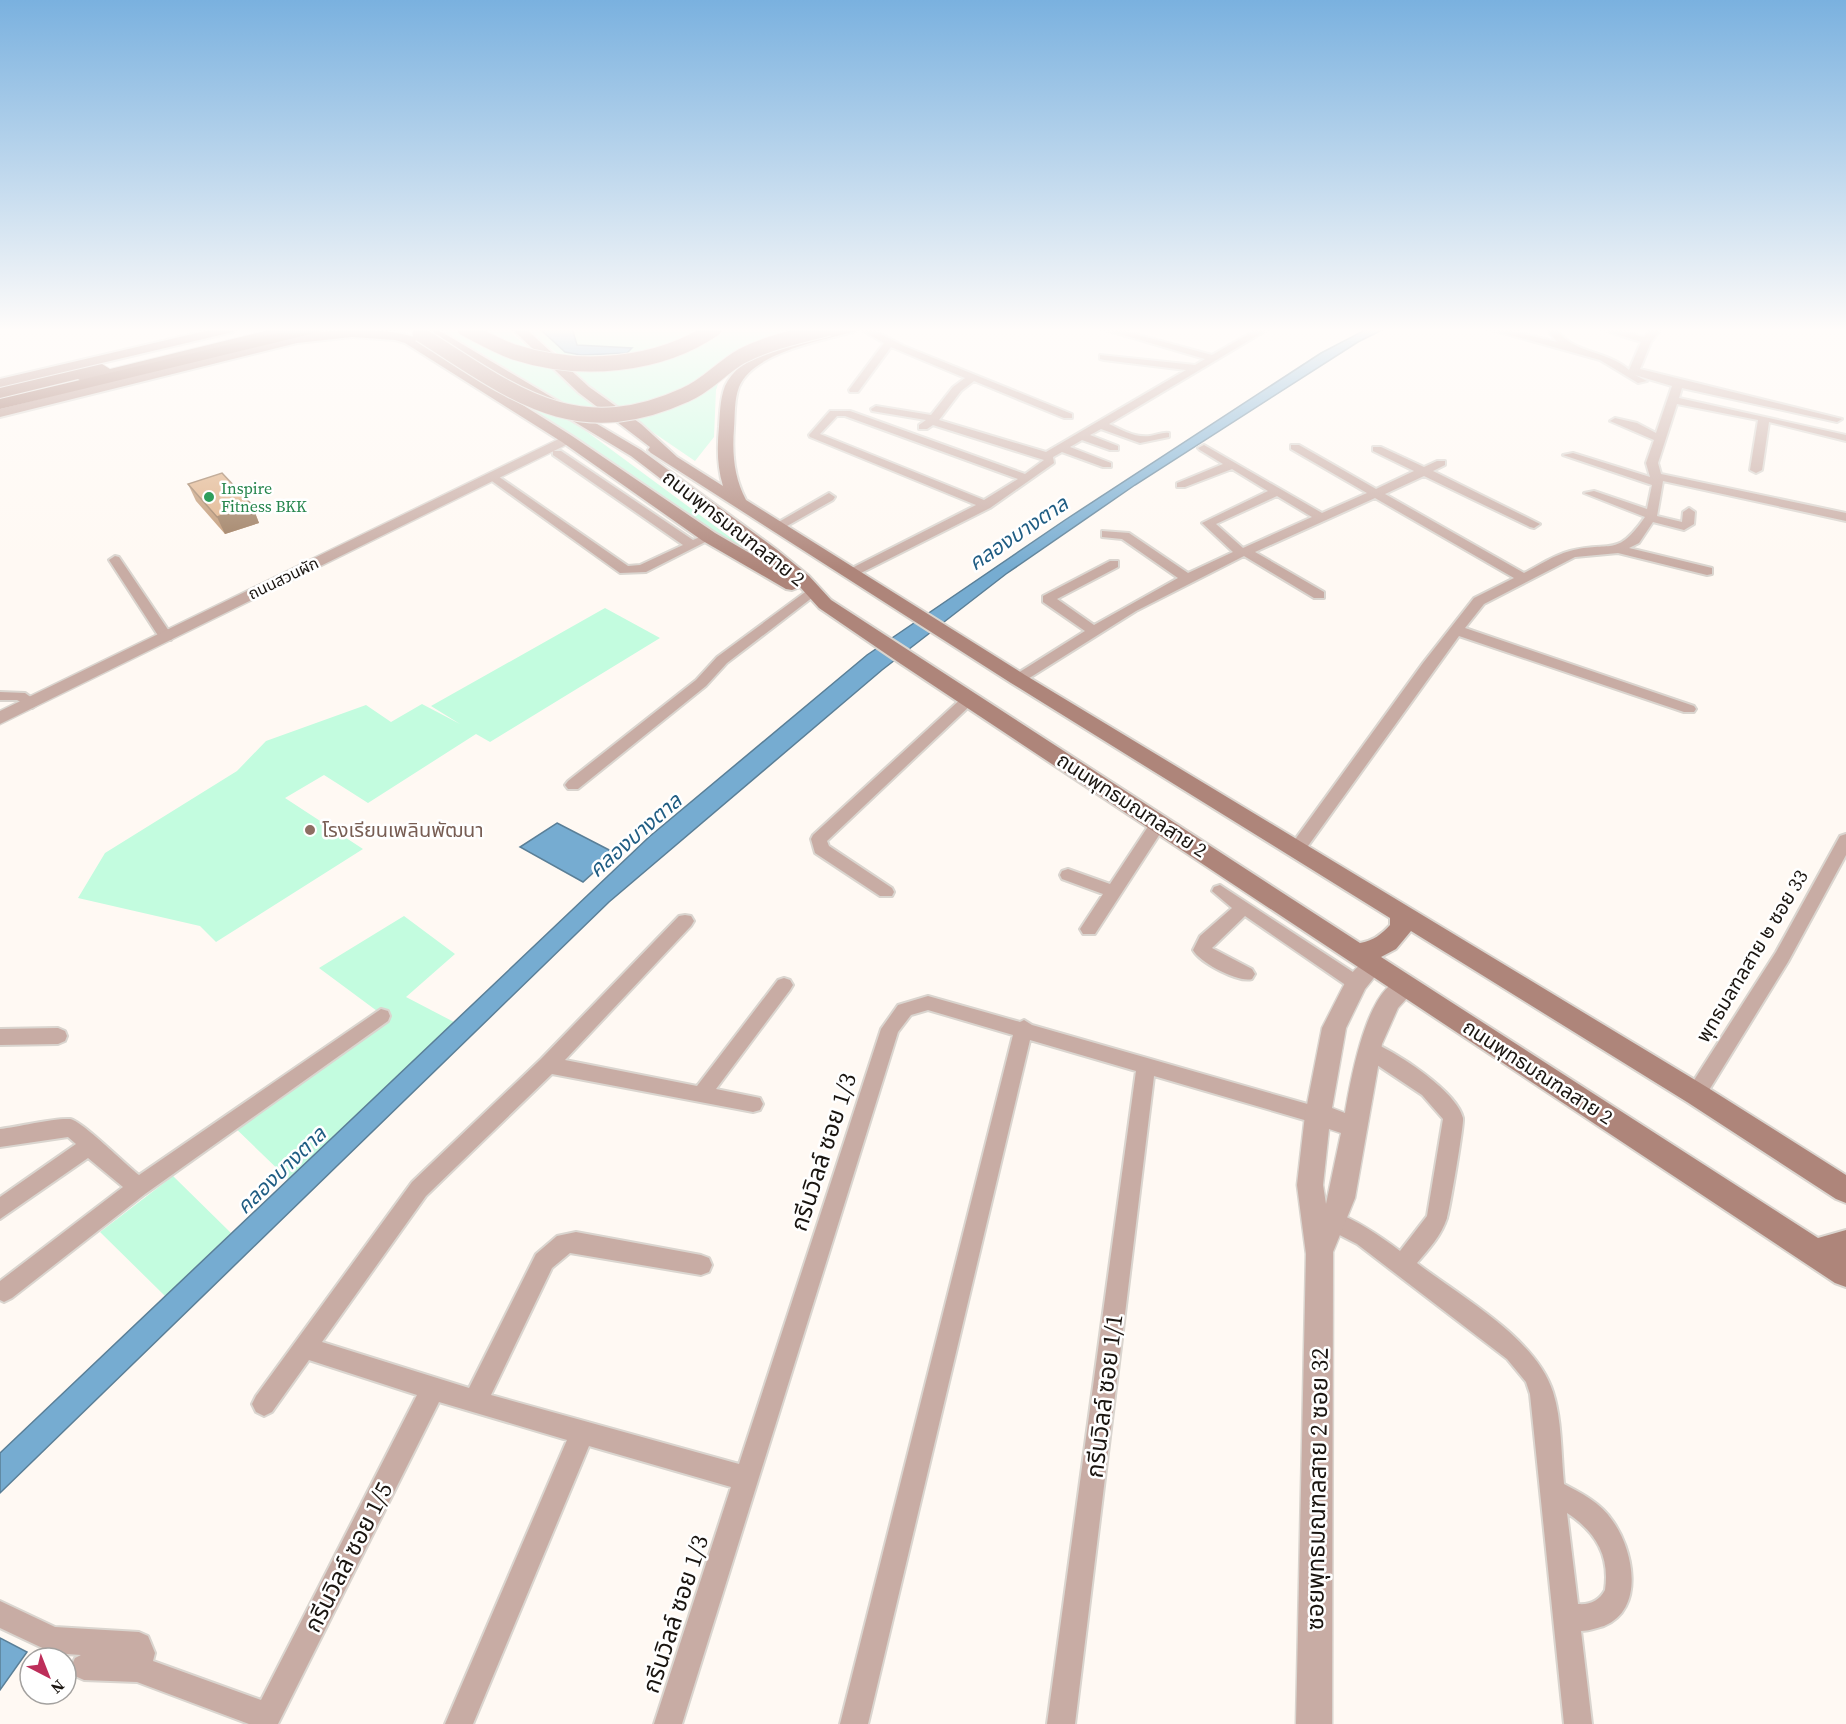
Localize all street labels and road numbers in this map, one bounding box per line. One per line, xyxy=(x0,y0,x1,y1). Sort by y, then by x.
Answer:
street label: ถนนพุทธมณฑลสาย 2 xyxy=(657,463,811,593)
street label: ถนนสวนผัก xyxy=(244,551,322,605)
street label: ถนนพุทธมณฑลสาย 2 xyxy=(1051,746,1213,864)
street label: พุทธมลฑลสาย ๒ ซอย 33 xyxy=(1689,864,1815,1048)
street label: ถนนพุทธมณฑลสาย 2 xyxy=(1457,1013,1619,1131)
street label: กรีนวิลล์ ซอย 1/3 xyxy=(782,1069,864,1235)
street label: กรีนวิลล์ ซอย 1/1 xyxy=(1078,1312,1130,1480)
street label: ซอยพุทธมณฑลสาย 2 ซอย 32 xyxy=(1298,1347,1336,1631)
street label: กรีนวิลล์ ซอย 1/5 xyxy=(296,1476,400,1638)
street label: กรีนวิลล์ ซอย 1/3 xyxy=(634,1531,716,1697)

